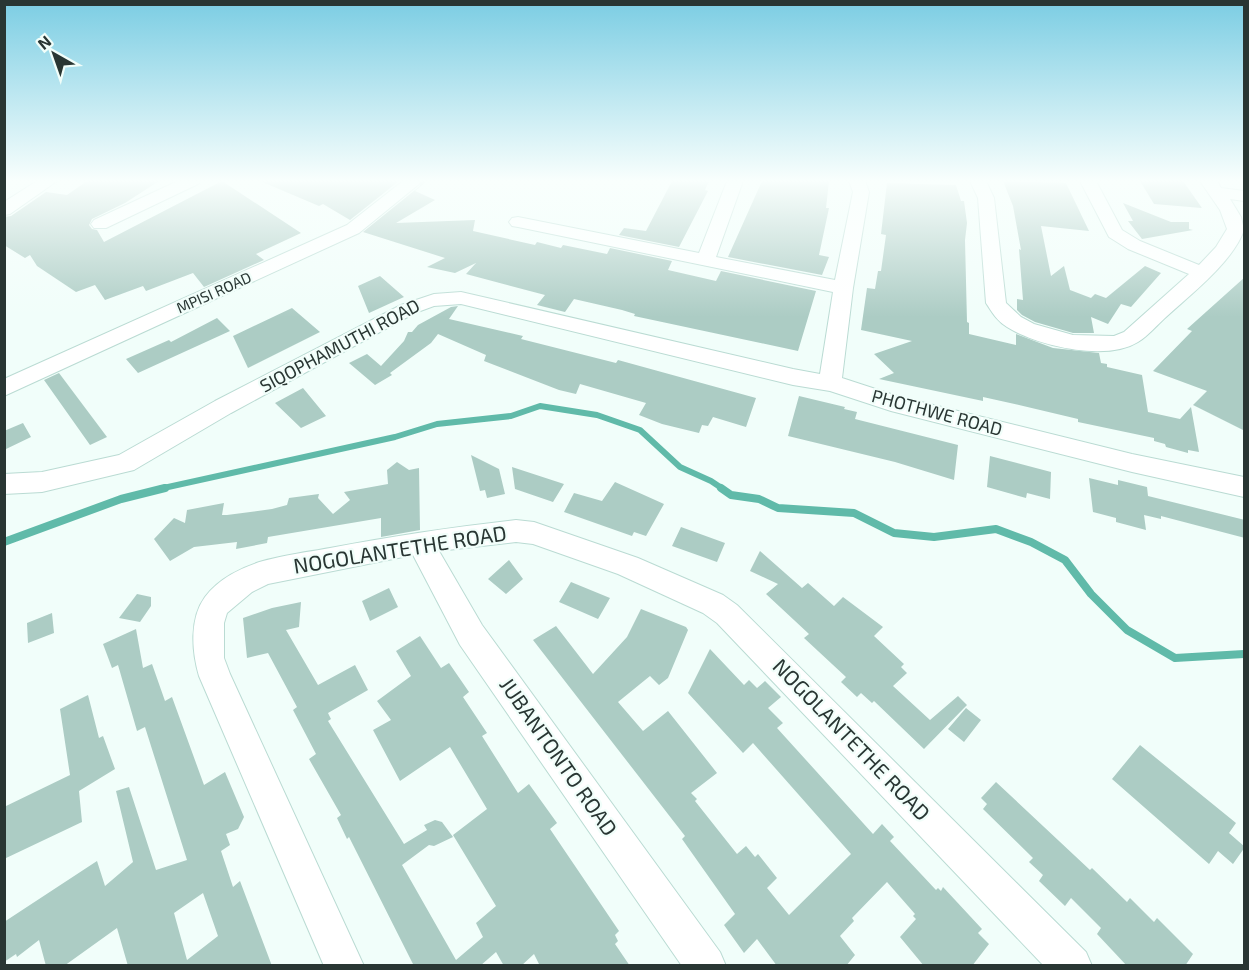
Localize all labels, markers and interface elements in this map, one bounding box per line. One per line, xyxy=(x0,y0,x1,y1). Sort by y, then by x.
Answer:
north arrow xyxy=(24,24,84,84)
text: N xyxy=(34,31,55,53)
street label: MPISI ROAD xyxy=(173,268,254,317)
street label: SIQOPHAMUTHI ROAD xyxy=(256,294,423,397)
street label: PHOTHWE ROAD xyxy=(870,384,1005,440)
street label: NOGOLANTETHE ROAD xyxy=(291,519,508,578)
street label: NOGOLANTETHE ROAD xyxy=(768,653,936,825)
street label: JUBANTONTO ROAD xyxy=(495,672,623,840)

